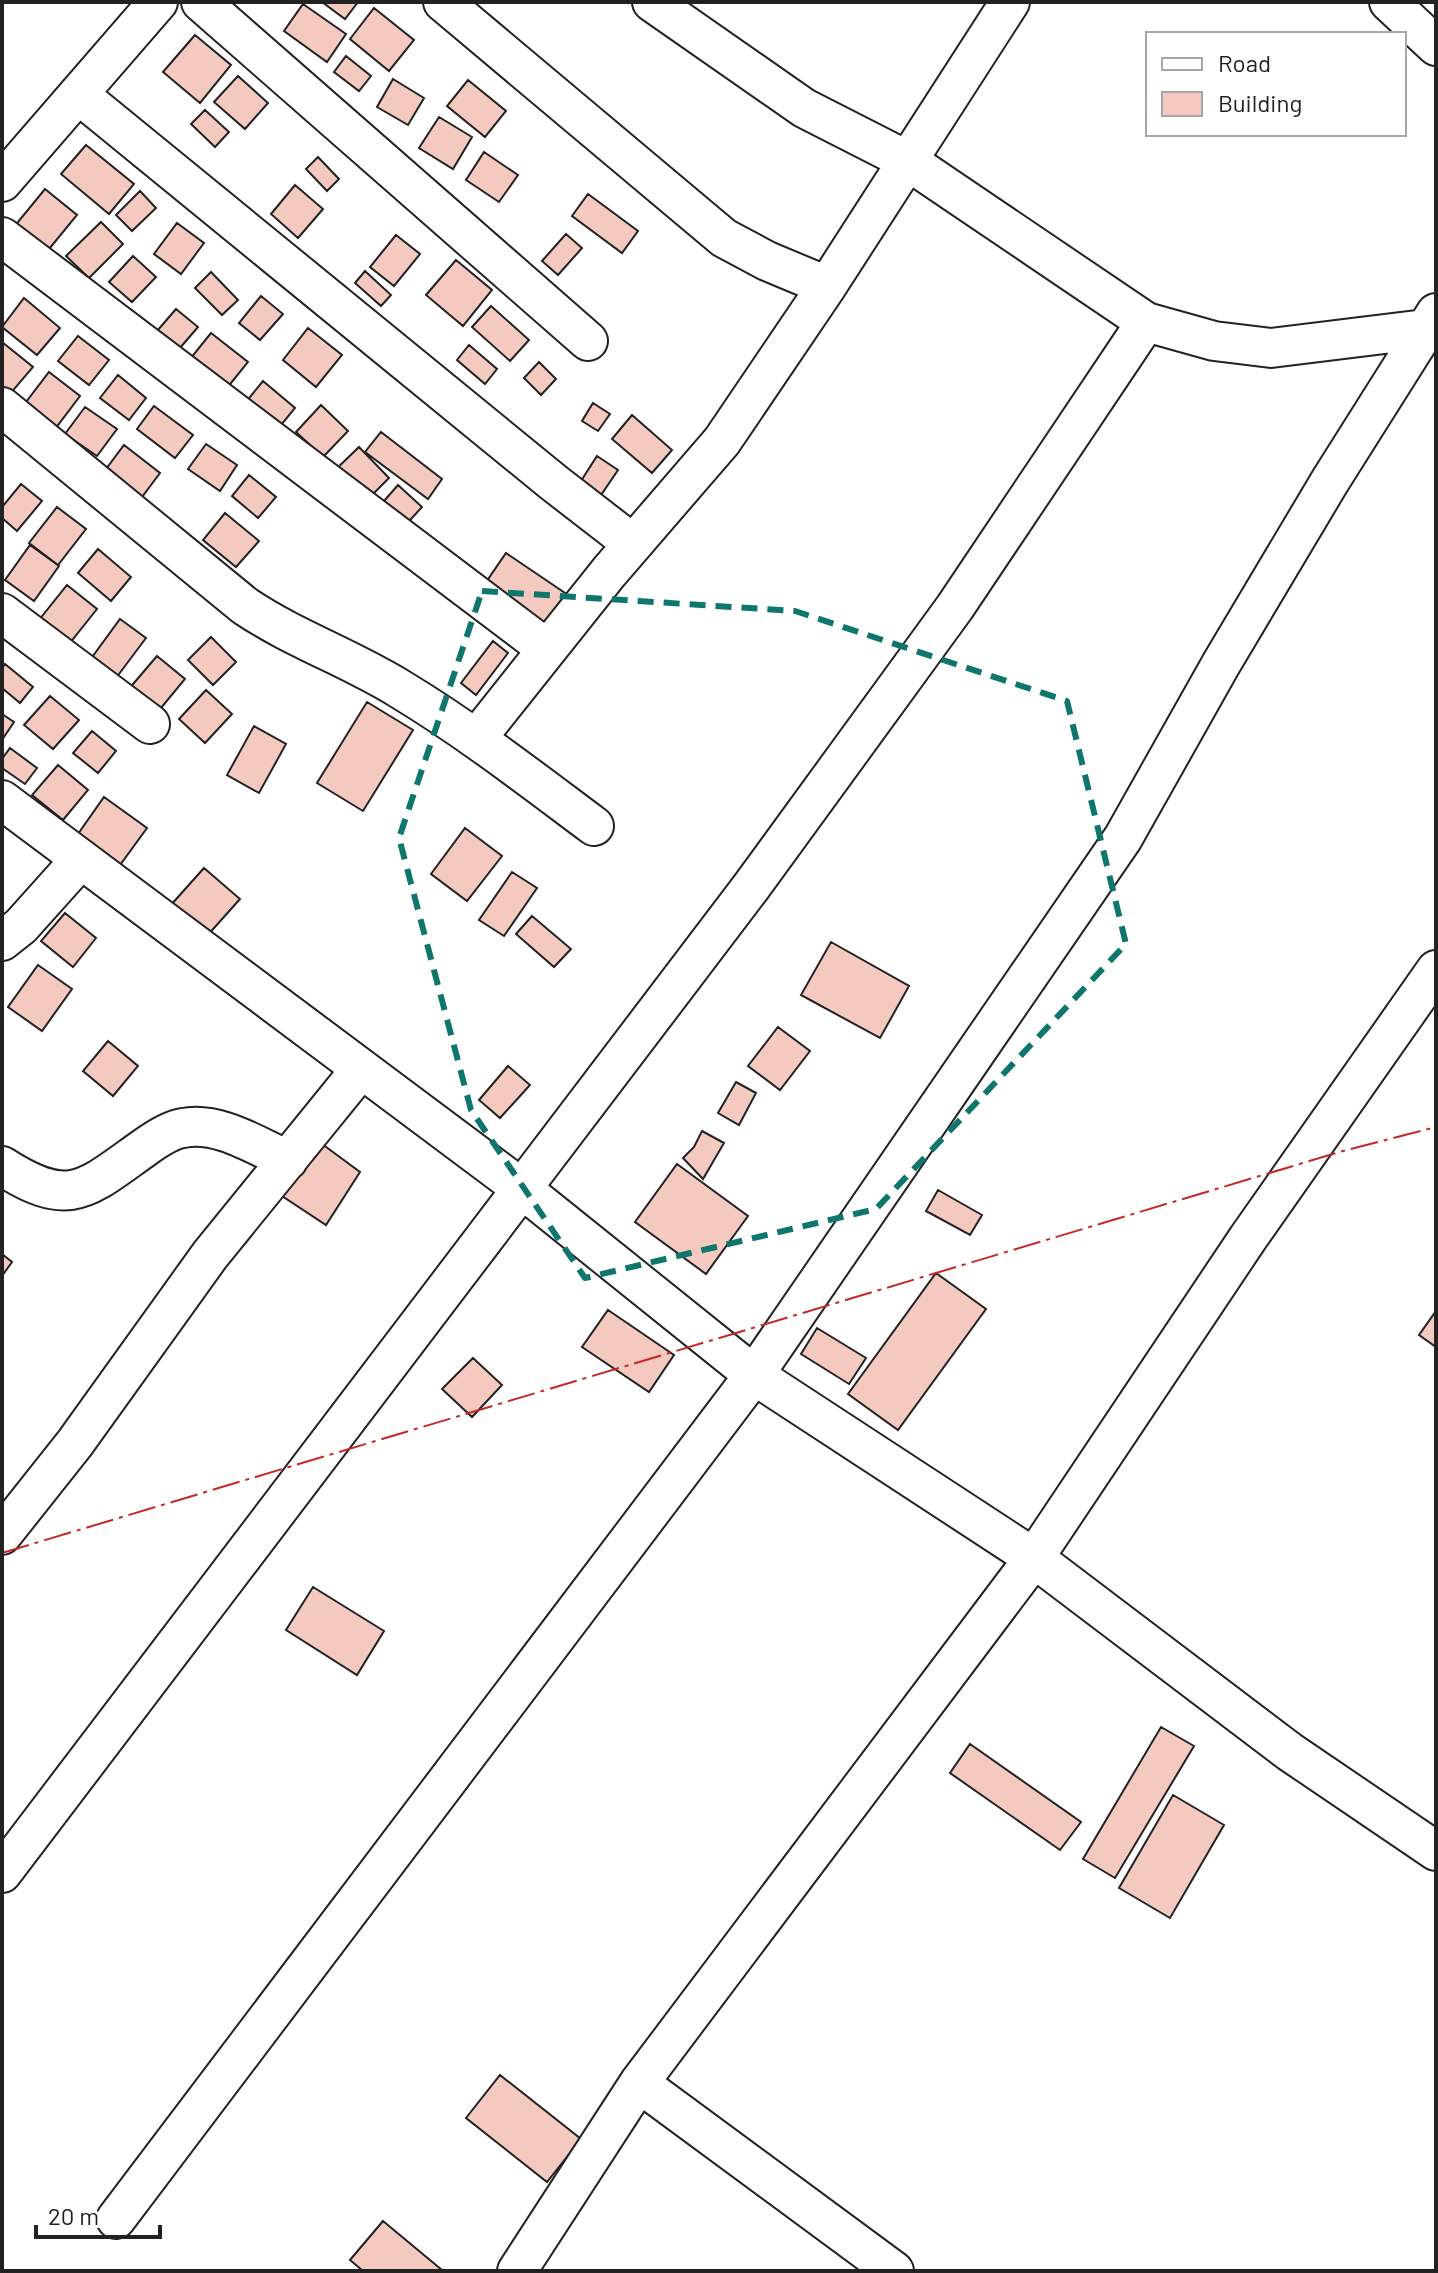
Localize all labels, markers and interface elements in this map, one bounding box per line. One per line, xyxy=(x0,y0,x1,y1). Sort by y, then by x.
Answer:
legend xyxy=(1146,32,1406,136)
text: Road xyxy=(1218,48,1271,77)
text: Building xyxy=(1218,88,1302,117)
scale bar xyxy=(36,2189,160,2239)
text: 20 m xyxy=(48,2201,99,2230)

